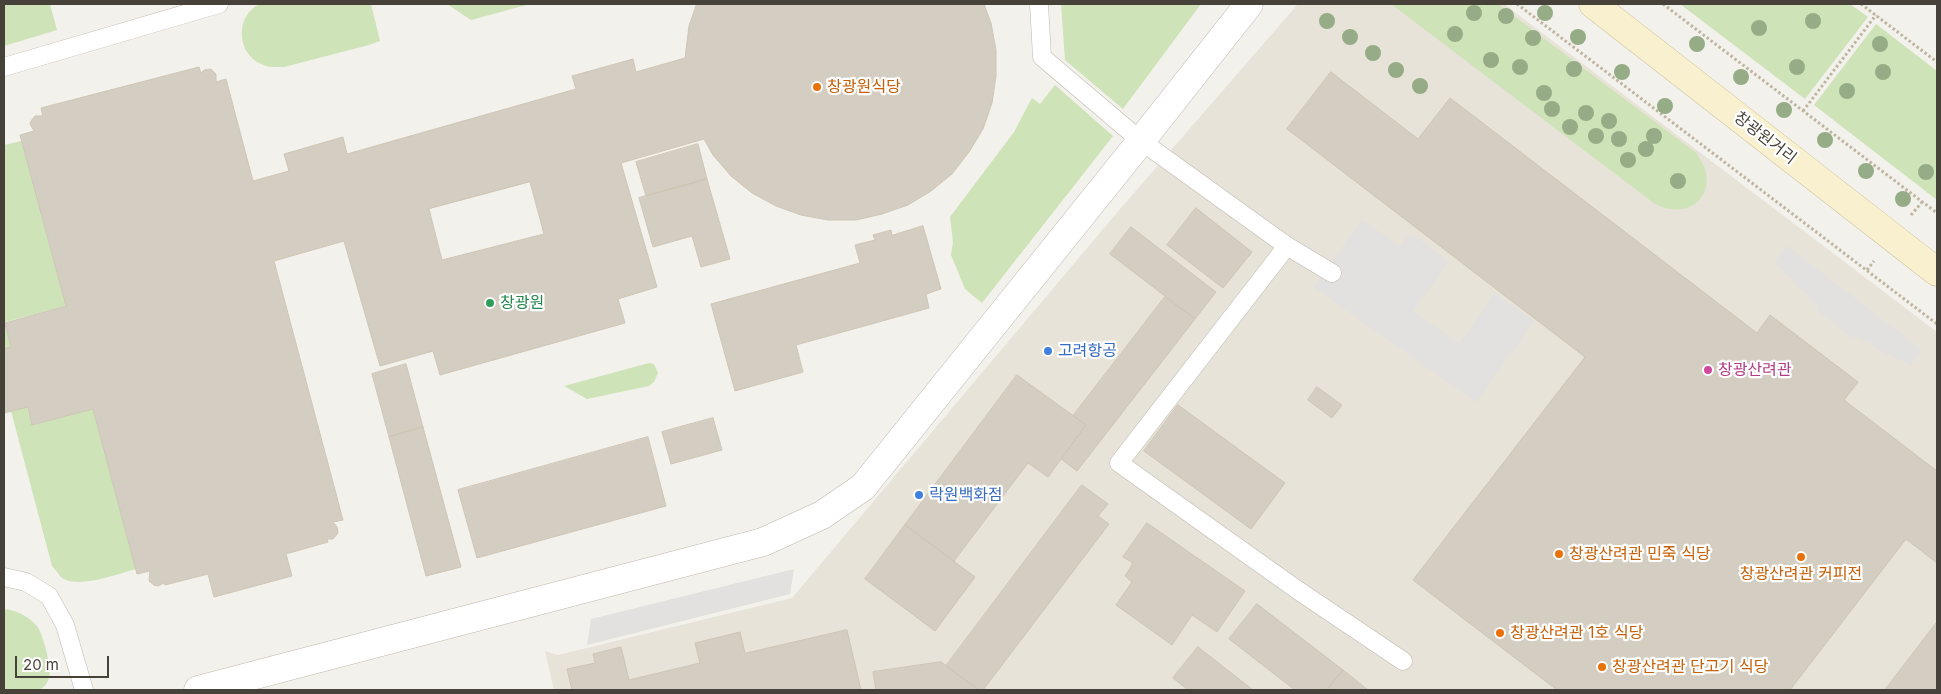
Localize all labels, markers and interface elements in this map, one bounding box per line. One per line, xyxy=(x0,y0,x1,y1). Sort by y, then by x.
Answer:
place label: 창광원식당 xyxy=(827,77,901,97)
marker: 창광원식당 xyxy=(811,81,823,93)
street label: 창광원거리 xyxy=(1730,108,1800,168)
place label: 창광원 xyxy=(500,293,544,313)
marker: 창광원 xyxy=(484,297,496,309)
place label: 고려항공 xyxy=(1058,341,1117,361)
marker: 고려항공 xyxy=(1042,345,1054,357)
place label: 창광산려관 xyxy=(1718,360,1792,380)
marker: 창광산려관 xyxy=(1702,364,1714,376)
place label: 락원백화점 xyxy=(929,485,1003,505)
marker: 락원백화점 xyxy=(913,489,925,501)
place label: 창광산려관 민죽 식당 xyxy=(1569,544,1710,564)
marker: 창광산려관 민죽 식당 xyxy=(1553,548,1565,560)
marker: 창광산려관 커피전 xyxy=(1795,551,1807,563)
place label: 창광산려관 커피전 xyxy=(1740,564,1862,584)
place label: 창광산려관 1호 식당 xyxy=(1510,623,1643,643)
marker: 창광산려관 1호 식당 xyxy=(1494,627,1506,639)
scale bar xyxy=(18,646,111,678)
text: 20 m xyxy=(23,655,59,674)
place label: 창광산려관 단고기 식당 xyxy=(1612,657,1768,677)
marker: 창광산려관 단고기 식당 xyxy=(1596,661,1608,673)

